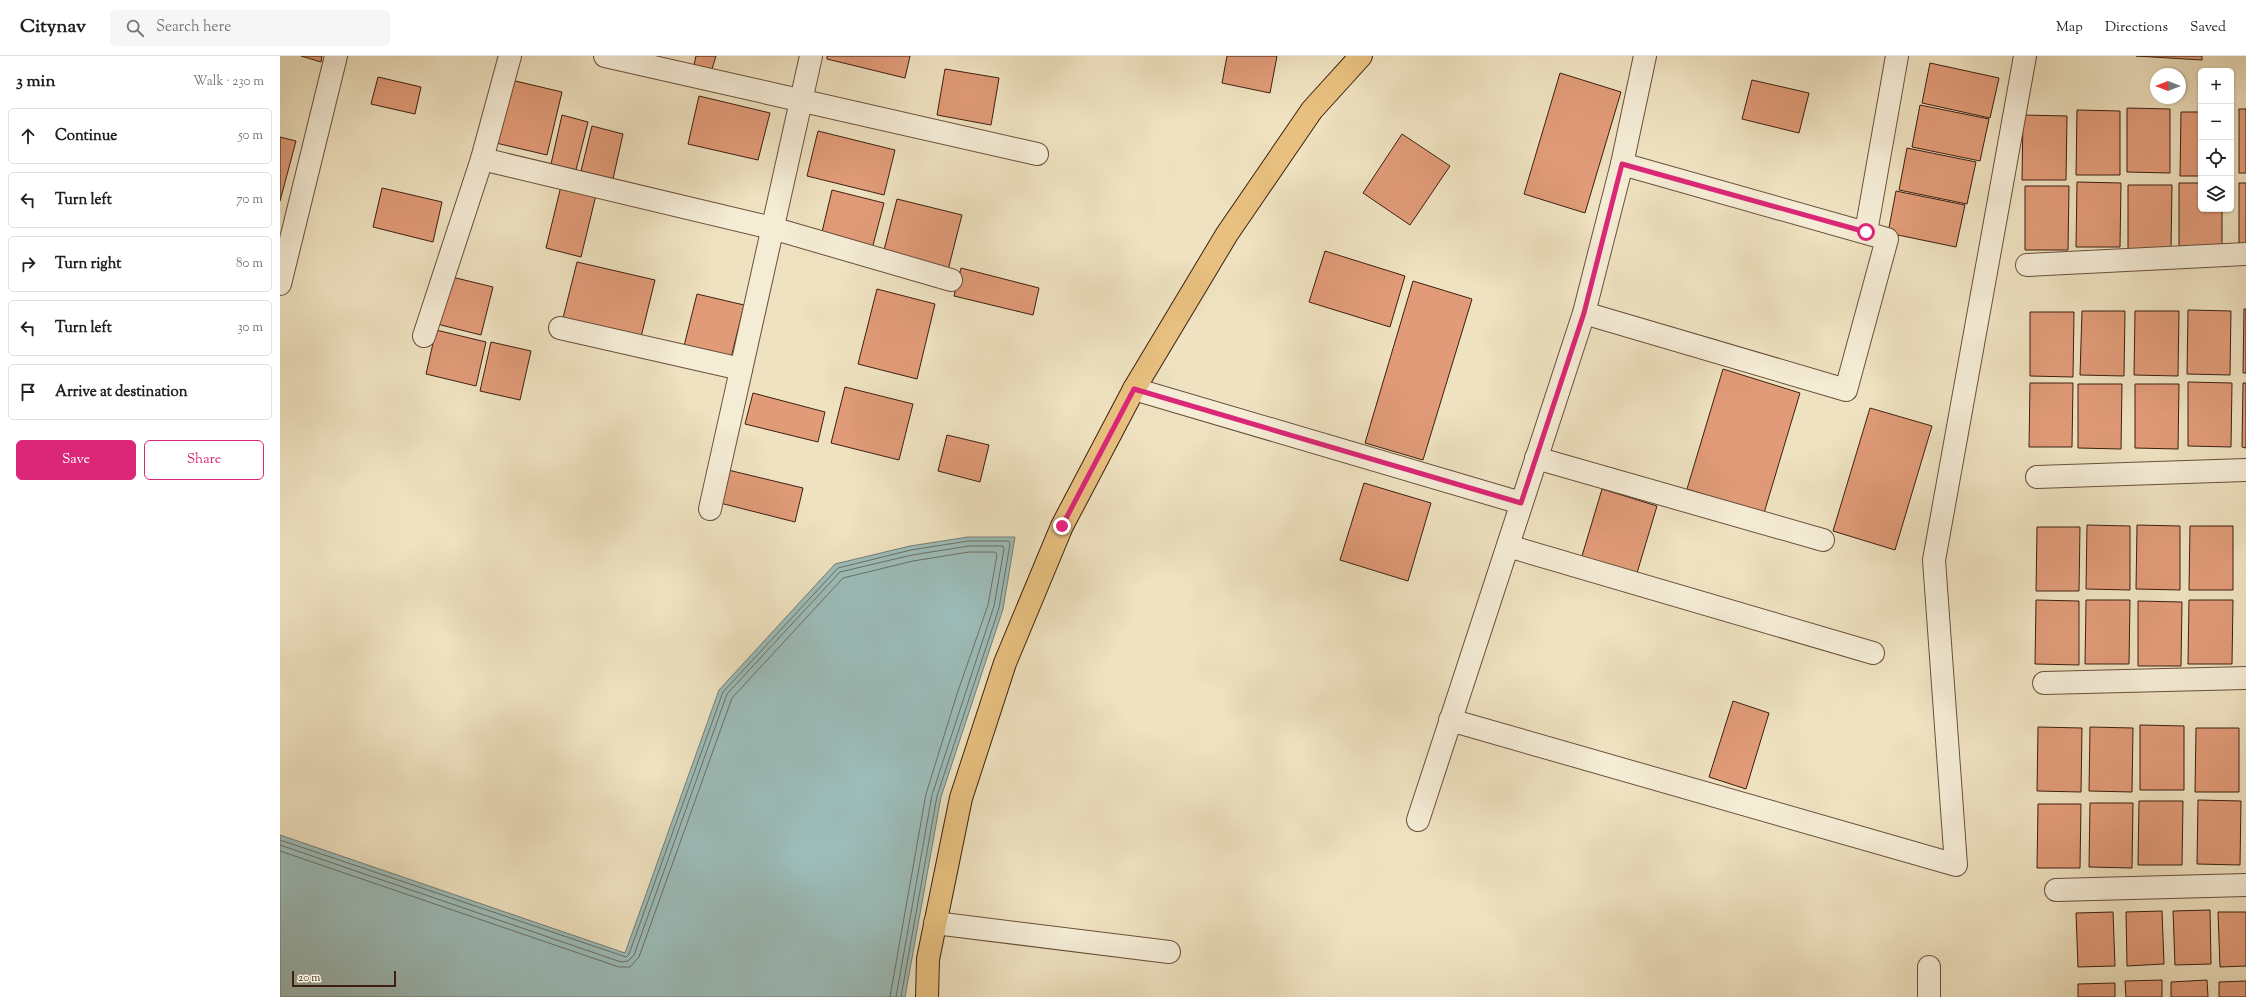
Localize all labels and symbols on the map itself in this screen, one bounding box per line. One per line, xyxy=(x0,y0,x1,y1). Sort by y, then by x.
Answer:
north arrow xyxy=(2150,68,2186,104)
route start xyxy=(1857,223,1875,241)
route end xyxy=(1053,517,1071,535)
scale bar xyxy=(292,969,396,988)

